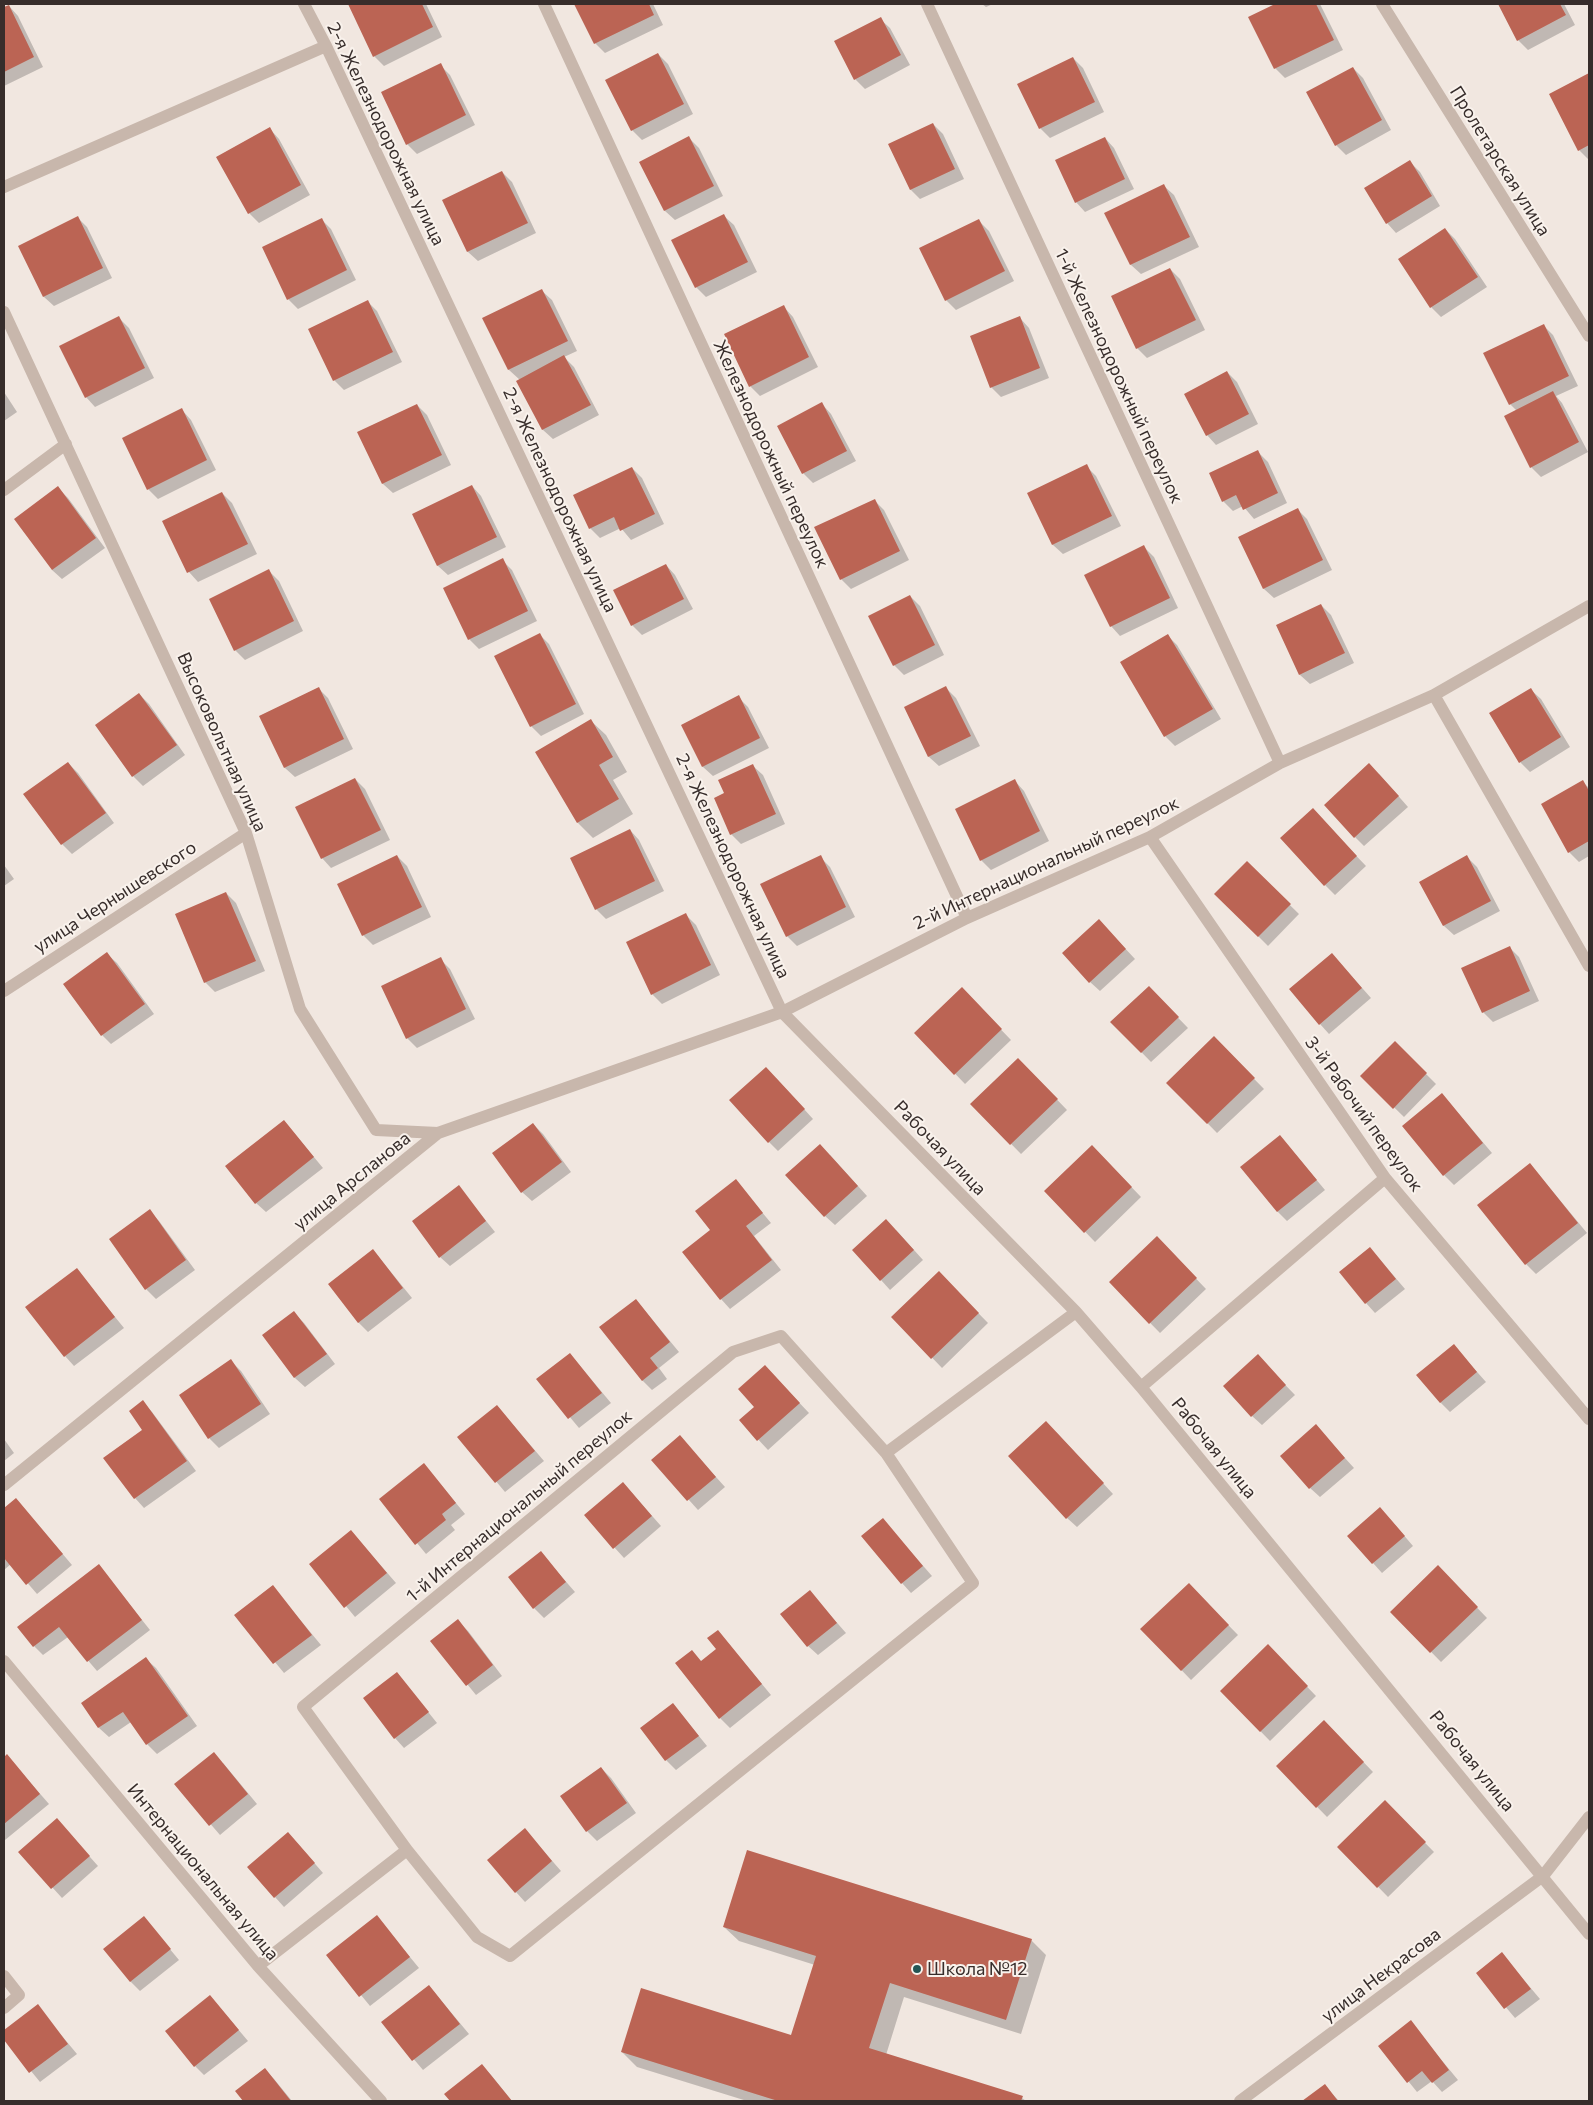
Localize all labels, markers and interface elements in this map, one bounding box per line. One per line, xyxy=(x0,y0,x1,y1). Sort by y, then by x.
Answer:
street label: 2-я Железнодорожная улица xyxy=(322,19,450,249)
street label: Пролетарская улица xyxy=(1445,82,1555,240)
street label: 1-й Железнодорожный переулок xyxy=(1050,245,1188,507)
street label: Железнодорожный переулок xyxy=(709,336,833,572)
street label: 2-я Железнодорожная улица xyxy=(498,384,622,616)
street label: Высоковольтная улица xyxy=(173,649,271,835)
street label: 2-я Железнодорожная улица xyxy=(671,750,795,982)
street label: 2-й Интернациональный переулок xyxy=(910,792,1182,934)
street label: улица Чернышевского xyxy=(30,836,200,958)
street label: 3-й Рабочий переулок xyxy=(1300,1032,1428,1196)
street label: Рабочая улица xyxy=(889,1096,991,1200)
street label: улица Арсланова xyxy=(289,1127,415,1235)
street label: Рабочая улица xyxy=(1167,1393,1261,1503)
street label: 1-й Интернациональный переулок xyxy=(402,1405,636,1607)
street label: Рабочая улица xyxy=(1425,1706,1519,1816)
street label: Интернациональная улица xyxy=(123,1779,283,1965)
street label: улица Некрасова xyxy=(1317,1923,1445,2027)
place label: Школа №12 xyxy=(927,1958,1028,1980)
marker: Школа №12 xyxy=(911,1963,923,1975)

